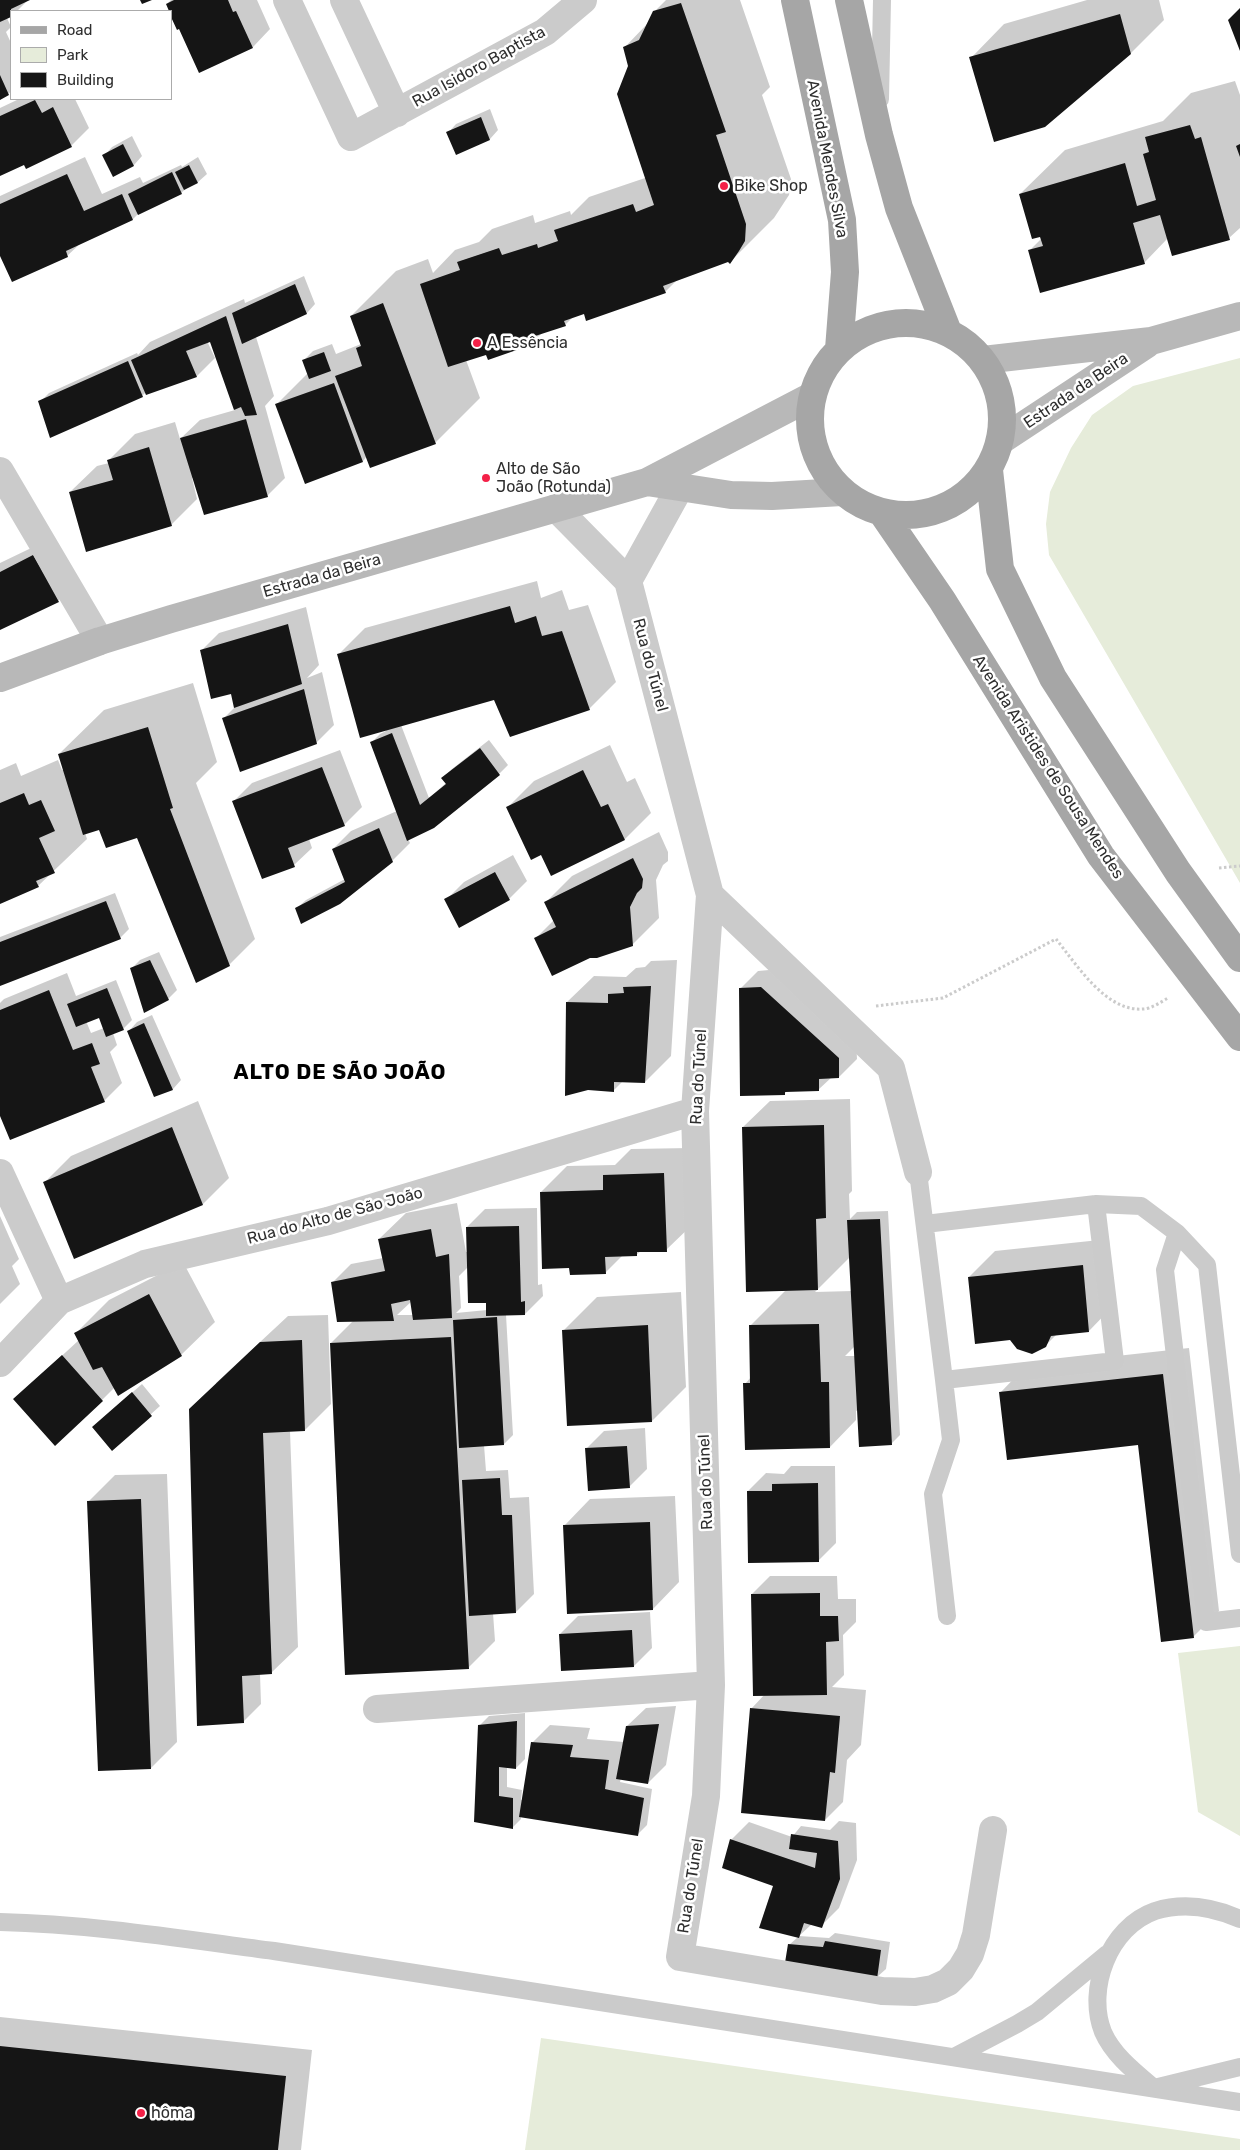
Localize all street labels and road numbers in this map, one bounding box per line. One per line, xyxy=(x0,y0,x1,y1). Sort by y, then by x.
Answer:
street label: Rua Isidoro Baptista xyxy=(409,22,549,112)
street label: Avenida Mendes Silva xyxy=(802,78,852,240)
street label: Estrada da Beira xyxy=(1020,349,1132,433)
street label: Estrada da Beira xyxy=(261,550,383,602)
street label: Rua do Túnel xyxy=(628,616,672,714)
street label: Avenida Aristides de Sousa Mendes xyxy=(968,651,1128,883)
street label: Rua do Túnel xyxy=(687,1029,711,1125)
street label: Rua do Alto de São João xyxy=(245,1183,425,1249)
street label: Rua do Túnel xyxy=(695,1434,717,1530)
street label: Rua do Túnel xyxy=(674,1837,708,1935)

